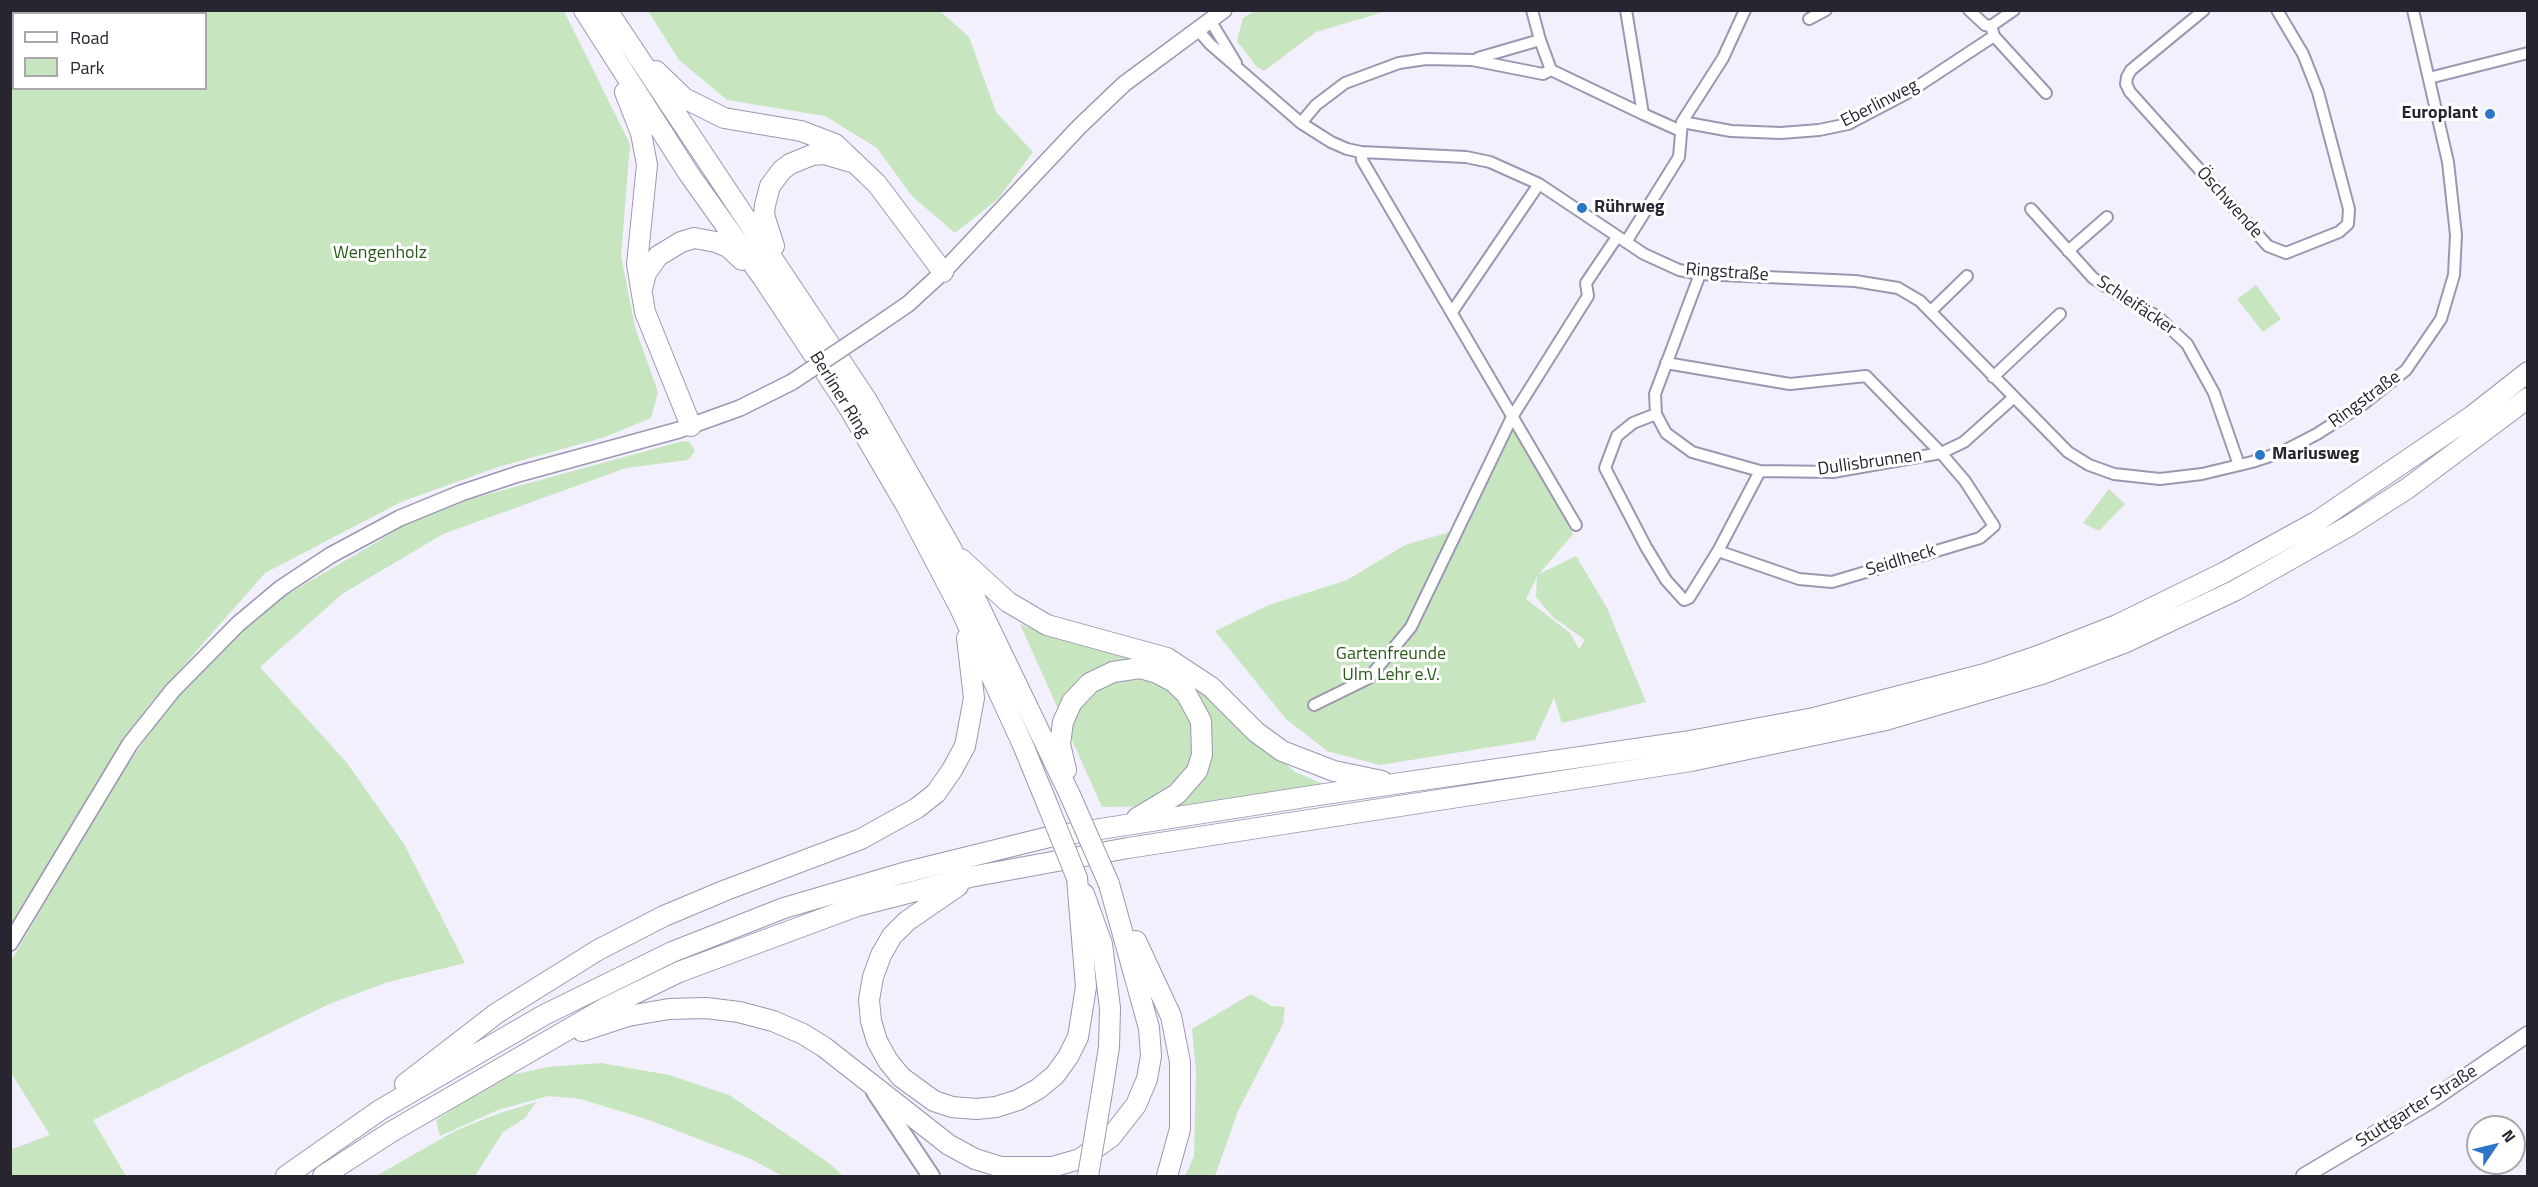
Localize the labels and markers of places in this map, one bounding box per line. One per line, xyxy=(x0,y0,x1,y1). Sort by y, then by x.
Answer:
place label: Europlant xyxy=(2401,103,2478,125)
marker: Europlant xyxy=(2483,107,2497,121)
place label: Rührweg xyxy=(1594,197,1664,219)
marker: Rührweg xyxy=(1575,201,1589,215)
place label: Mariusweg xyxy=(2272,444,2359,466)
marker: Mariusweg xyxy=(2253,448,2267,462)

